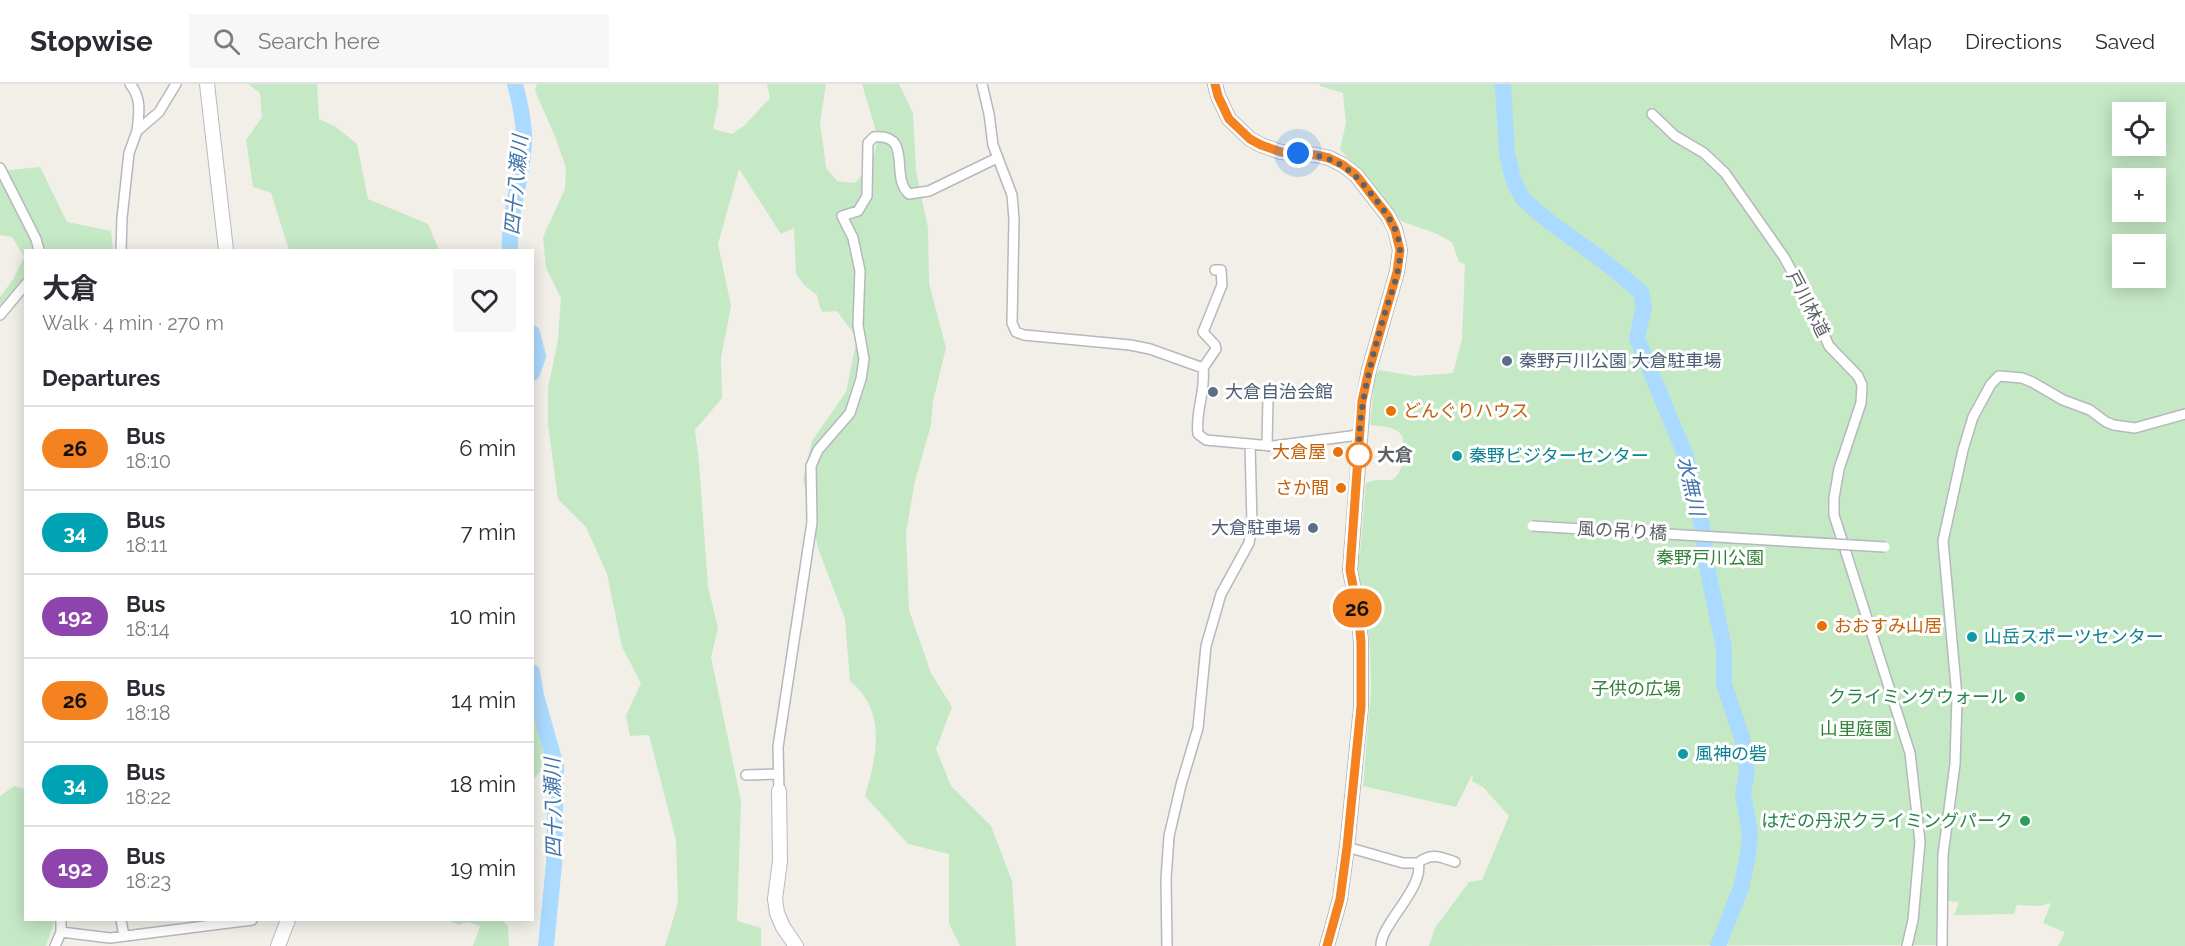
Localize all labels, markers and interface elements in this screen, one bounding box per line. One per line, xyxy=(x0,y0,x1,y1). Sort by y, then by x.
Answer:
search box xyxy=(189,14,609,68)
text: Stopwise xyxy=(30,25,153,58)
icon: search xyxy=(210,25,243,58)
text: Search here xyxy=(258,28,380,54)
text: Map xyxy=(1889,29,1932,54)
text: Directions xyxy=(1965,29,2062,54)
text: Saved xyxy=(2095,29,2155,54)
map controls xyxy=(2112,102,2166,288)
button: locate xyxy=(2112,102,2166,156)
water label: 四十八瀬川 xyxy=(500,132,532,236)
your location xyxy=(1283,138,1313,168)
button: + xyxy=(2112,168,2166,222)
button: − xyxy=(2112,234,2166,288)
street label: 戸川林道 xyxy=(1783,267,1834,341)
button: heart xyxy=(453,269,516,332)
text: 大倉 xyxy=(42,272,98,305)
text: Walk · 4 min · 270 m xyxy=(42,311,224,335)
place label: 秦野戸川公園 大倉駐車場 xyxy=(1519,350,1722,371)
marker: 秦野戸川公園 大倉駐車場 xyxy=(1500,354,1514,368)
text: Departures xyxy=(42,365,160,391)
place label: 大倉自治会館 xyxy=(1225,381,1333,402)
marker: 大倉自治会館 xyxy=(1206,385,1220,399)
place label: どんぐりハウス xyxy=(1403,400,1529,421)
marker: どんぐりハウス xyxy=(1384,404,1398,418)
text: Bus xyxy=(126,423,165,449)
text: 6 min xyxy=(459,435,516,461)
text: 26 xyxy=(63,436,87,461)
place label: 大倉屋 xyxy=(1272,441,1326,462)
marker: 大倉 xyxy=(1346,442,1372,468)
place label: 大倉 xyxy=(1377,444,1413,465)
marker: 大倉屋 xyxy=(1331,445,1345,459)
place label: 秦野ビジターセンター xyxy=(1469,445,1649,466)
text: 18:10 xyxy=(126,449,171,473)
marker: 秦野ビジターセンター xyxy=(1450,449,1464,463)
water label: 水無川 xyxy=(1673,454,1710,520)
place label: さか間 xyxy=(1275,477,1329,498)
marker: さか間 xyxy=(1334,481,1348,495)
text: Bus xyxy=(126,507,165,533)
place label: 大倉駐車場 xyxy=(1211,517,1301,538)
street label: 風の吊り橋 xyxy=(1577,518,1668,543)
text: 7 min xyxy=(461,519,516,545)
text: 34 xyxy=(63,520,87,545)
marker: 大倉駐車場 xyxy=(1306,521,1320,535)
text: 18:11 xyxy=(126,533,167,557)
park label: 秦野戸川公園 xyxy=(1656,547,1764,568)
line badge: 26 xyxy=(1330,588,1384,628)
text: Bus xyxy=(126,591,165,617)
text: 26 xyxy=(1345,596,1369,621)
text: 10 min xyxy=(450,603,516,629)
text: 192 xyxy=(58,604,92,629)
place label: おおすみ山居 xyxy=(1834,615,1942,636)
text: 18:14 xyxy=(126,617,170,641)
marker: おおすみ山居 xyxy=(1815,619,1829,633)
place label: 山岳スポーツセンター xyxy=(1984,626,2164,647)
marker: 山岳スポーツセンター xyxy=(1965,630,1979,644)
text: Bus xyxy=(126,675,165,701)
park label: 子供の広場 xyxy=(1591,678,1681,699)
place label: クライミングウォール xyxy=(1828,686,2008,707)
text: 14 min xyxy=(451,687,516,713)
text: 26 xyxy=(63,688,87,713)
marker: クライミングウォール xyxy=(2013,690,2027,704)
text: 18:18 xyxy=(126,701,171,725)
park label: 山里庭園 xyxy=(1820,718,1892,739)
place label: 風神の砦 xyxy=(1695,743,1767,764)
marker: 風神の砦 xyxy=(1676,747,1690,761)
water label: 四十八瀬川 xyxy=(540,756,566,858)
text: Bus xyxy=(126,759,165,785)
text: 18 min xyxy=(450,771,516,797)
text: 34 xyxy=(63,772,87,797)
text: 18:22 xyxy=(126,785,171,809)
place label: はだの丹沢クライミングパーク xyxy=(1761,810,2013,831)
marker: はだの丹沢クライミングパーク xyxy=(2018,814,2032,828)
text: Bus xyxy=(126,843,165,869)
text: 19 min xyxy=(450,855,516,881)
text: 192 xyxy=(58,856,92,881)
text: 18:23 xyxy=(126,869,171,893)

